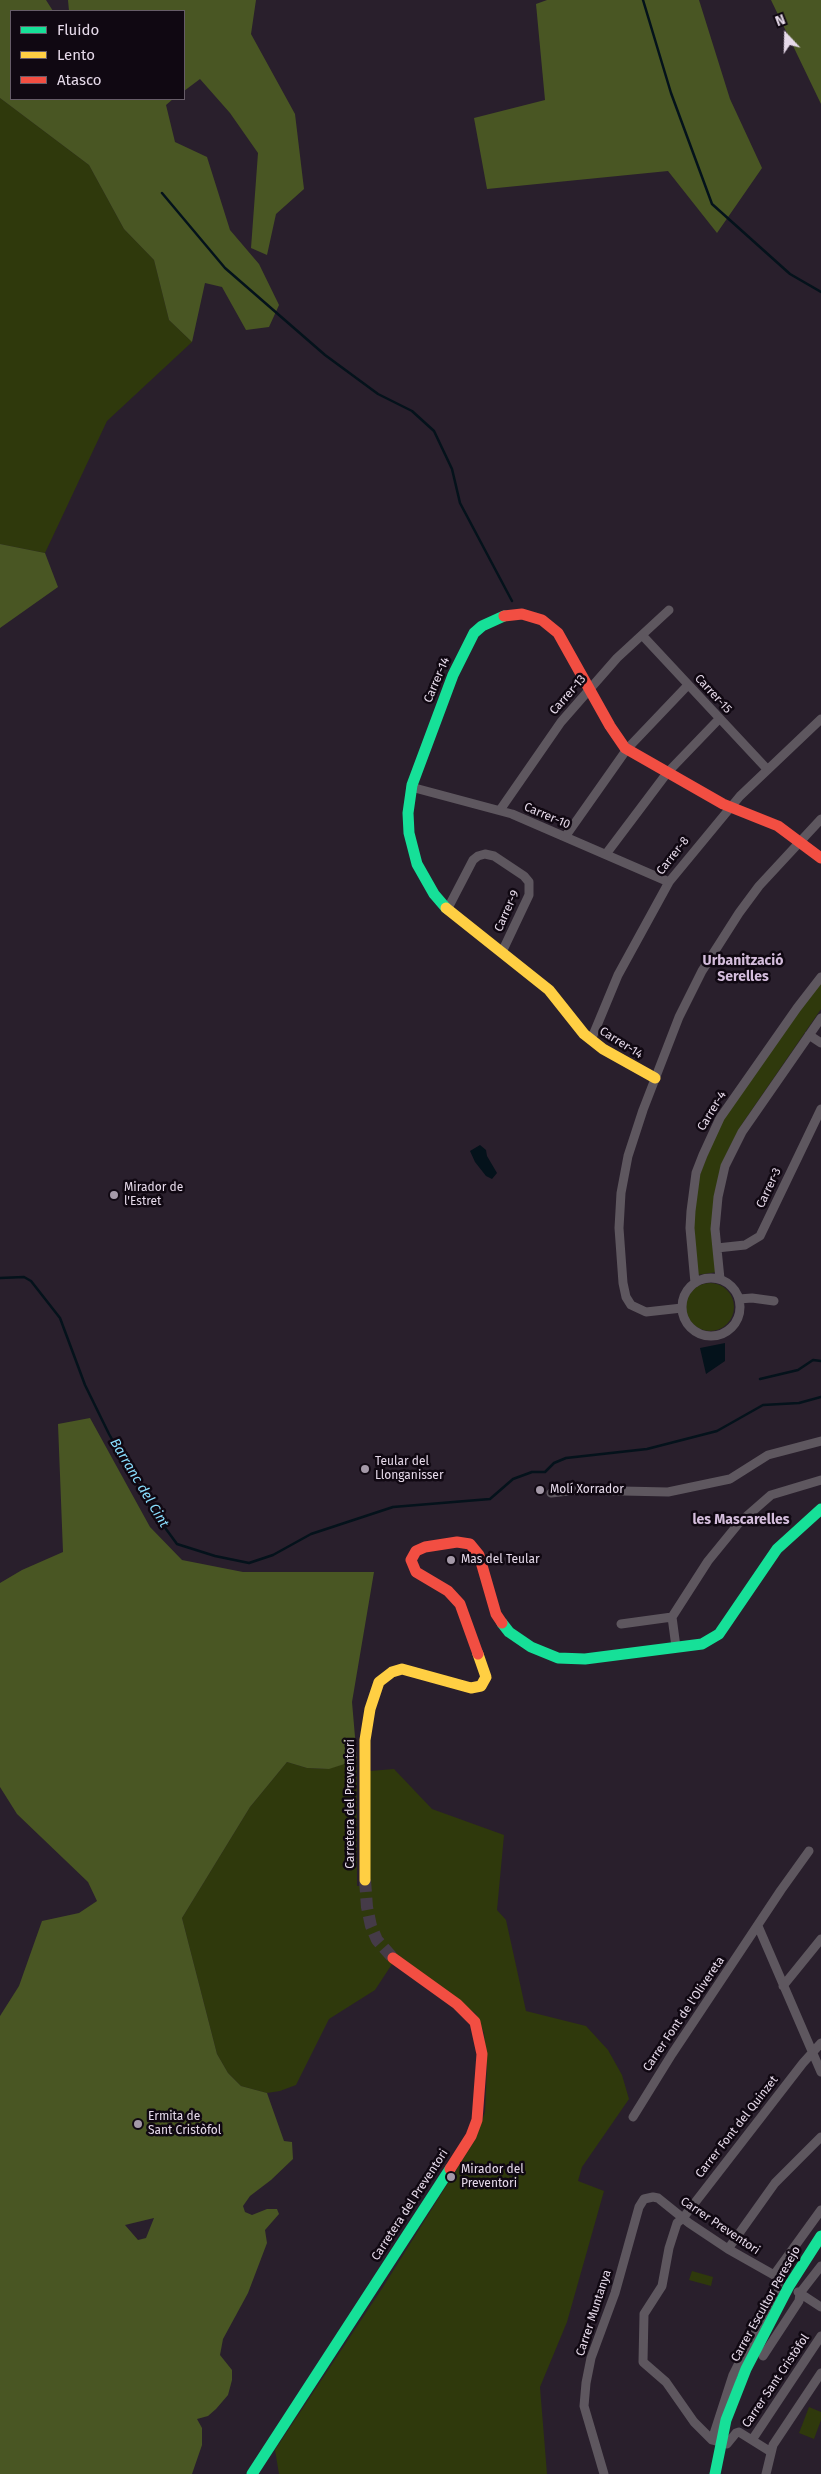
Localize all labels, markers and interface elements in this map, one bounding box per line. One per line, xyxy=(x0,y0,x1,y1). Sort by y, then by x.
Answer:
legend xyxy=(10,10,185,100)
north arrow xyxy=(761,10,811,60)
text: N xyxy=(773,11,788,30)
text: Fluido xyxy=(57,21,99,39)
text: Lento xyxy=(57,46,95,64)
text: Atasco xyxy=(57,71,102,89)
street label: Carrer-14 xyxy=(421,655,453,705)
street label: Carrer-13 xyxy=(547,672,589,718)
street label: Carrer-15 xyxy=(691,672,735,716)
street label: Carrer-10 xyxy=(522,800,572,832)
street label: Carrer-8 xyxy=(654,834,692,878)
street label: Carrer-9 xyxy=(492,888,522,934)
district label: Urbanització Serelles xyxy=(703,953,783,986)
street label: Carrer-14 xyxy=(597,1024,645,1062)
street label: Carrer-4 xyxy=(695,1088,729,1134)
street label: Carrer-3 xyxy=(753,1166,785,1210)
place label: Mirador de l'Estret xyxy=(124,1181,183,1209)
marker: Mirador de l'Estret xyxy=(108,1189,120,1201)
water label: Barranc del Cint xyxy=(106,1435,172,1531)
place label: Teular del Llonganisser xyxy=(375,1455,444,1483)
marker: Teular del Llonganisser xyxy=(359,1463,371,1475)
place label: Molí Xorrador xyxy=(550,1483,624,1497)
marker: Molí Xorrador xyxy=(534,1484,546,1496)
district label: les Mascarelles xyxy=(692,1512,790,1528)
place label: Mas del Teular xyxy=(461,1553,540,1567)
marker: Mas del Teular xyxy=(445,1554,457,1566)
street label: Carretera del Preventori xyxy=(344,1739,358,1869)
street label: Carrer Font de l'Olivereta xyxy=(640,1954,728,2074)
street label: Carrer Font del Quinzet xyxy=(693,2073,781,2181)
place label: Ermita de Sant Cristòfol xyxy=(148,2110,221,2138)
marker: Ermita de Sant Cristòfol xyxy=(132,2118,144,2130)
street label: Carretera del Preventori xyxy=(369,2147,451,2263)
place label: Mirador del Preventori xyxy=(461,2163,524,2191)
marker: Mirador del Preventori xyxy=(445,2171,457,2183)
street label: Carrer Preventori xyxy=(678,2194,762,2258)
street label: Carrer Escultor Peresejo xyxy=(728,2244,804,2364)
street label: Carrer Muntanya xyxy=(573,2268,615,2358)
street label: Carrer Sant Cristòfol xyxy=(739,2331,813,2431)

